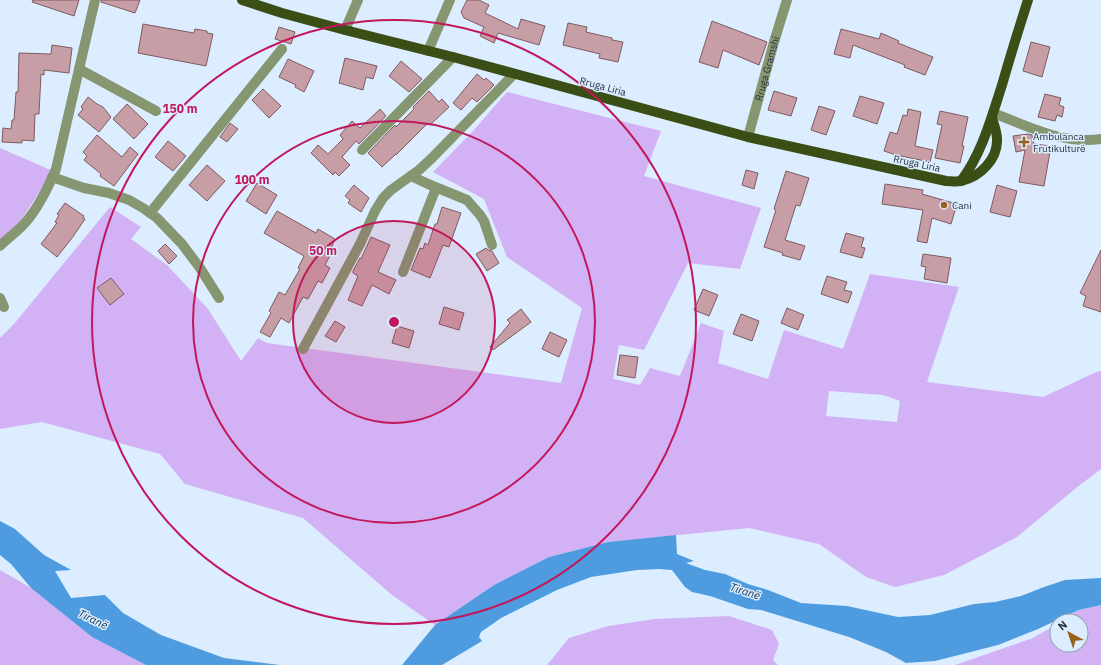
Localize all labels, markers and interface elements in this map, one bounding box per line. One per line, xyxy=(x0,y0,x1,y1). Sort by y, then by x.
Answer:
street label: Rruga Gramshi xyxy=(752,35,782,102)
street label: Rruga Liria xyxy=(578,74,628,99)
text: 150 m xyxy=(162,101,198,116)
place label: Ambulanca Frutikulturë xyxy=(1033,130,1086,155)
marker: Ambulanca Frutikulturë xyxy=(1018,136,1030,148)
street label: Rruga Liria xyxy=(892,152,942,175)
text: 100 m xyxy=(234,172,270,187)
place label: Cani xyxy=(952,199,972,212)
marker: Cani xyxy=(939,200,949,210)
text: 50 m xyxy=(309,243,337,258)
centre of rings xyxy=(387,315,401,329)
water label: Tiranë xyxy=(728,580,762,603)
water label: Tiranë xyxy=(76,606,110,632)
north arrow xyxy=(1049,613,1089,653)
text: N xyxy=(1055,617,1070,633)

